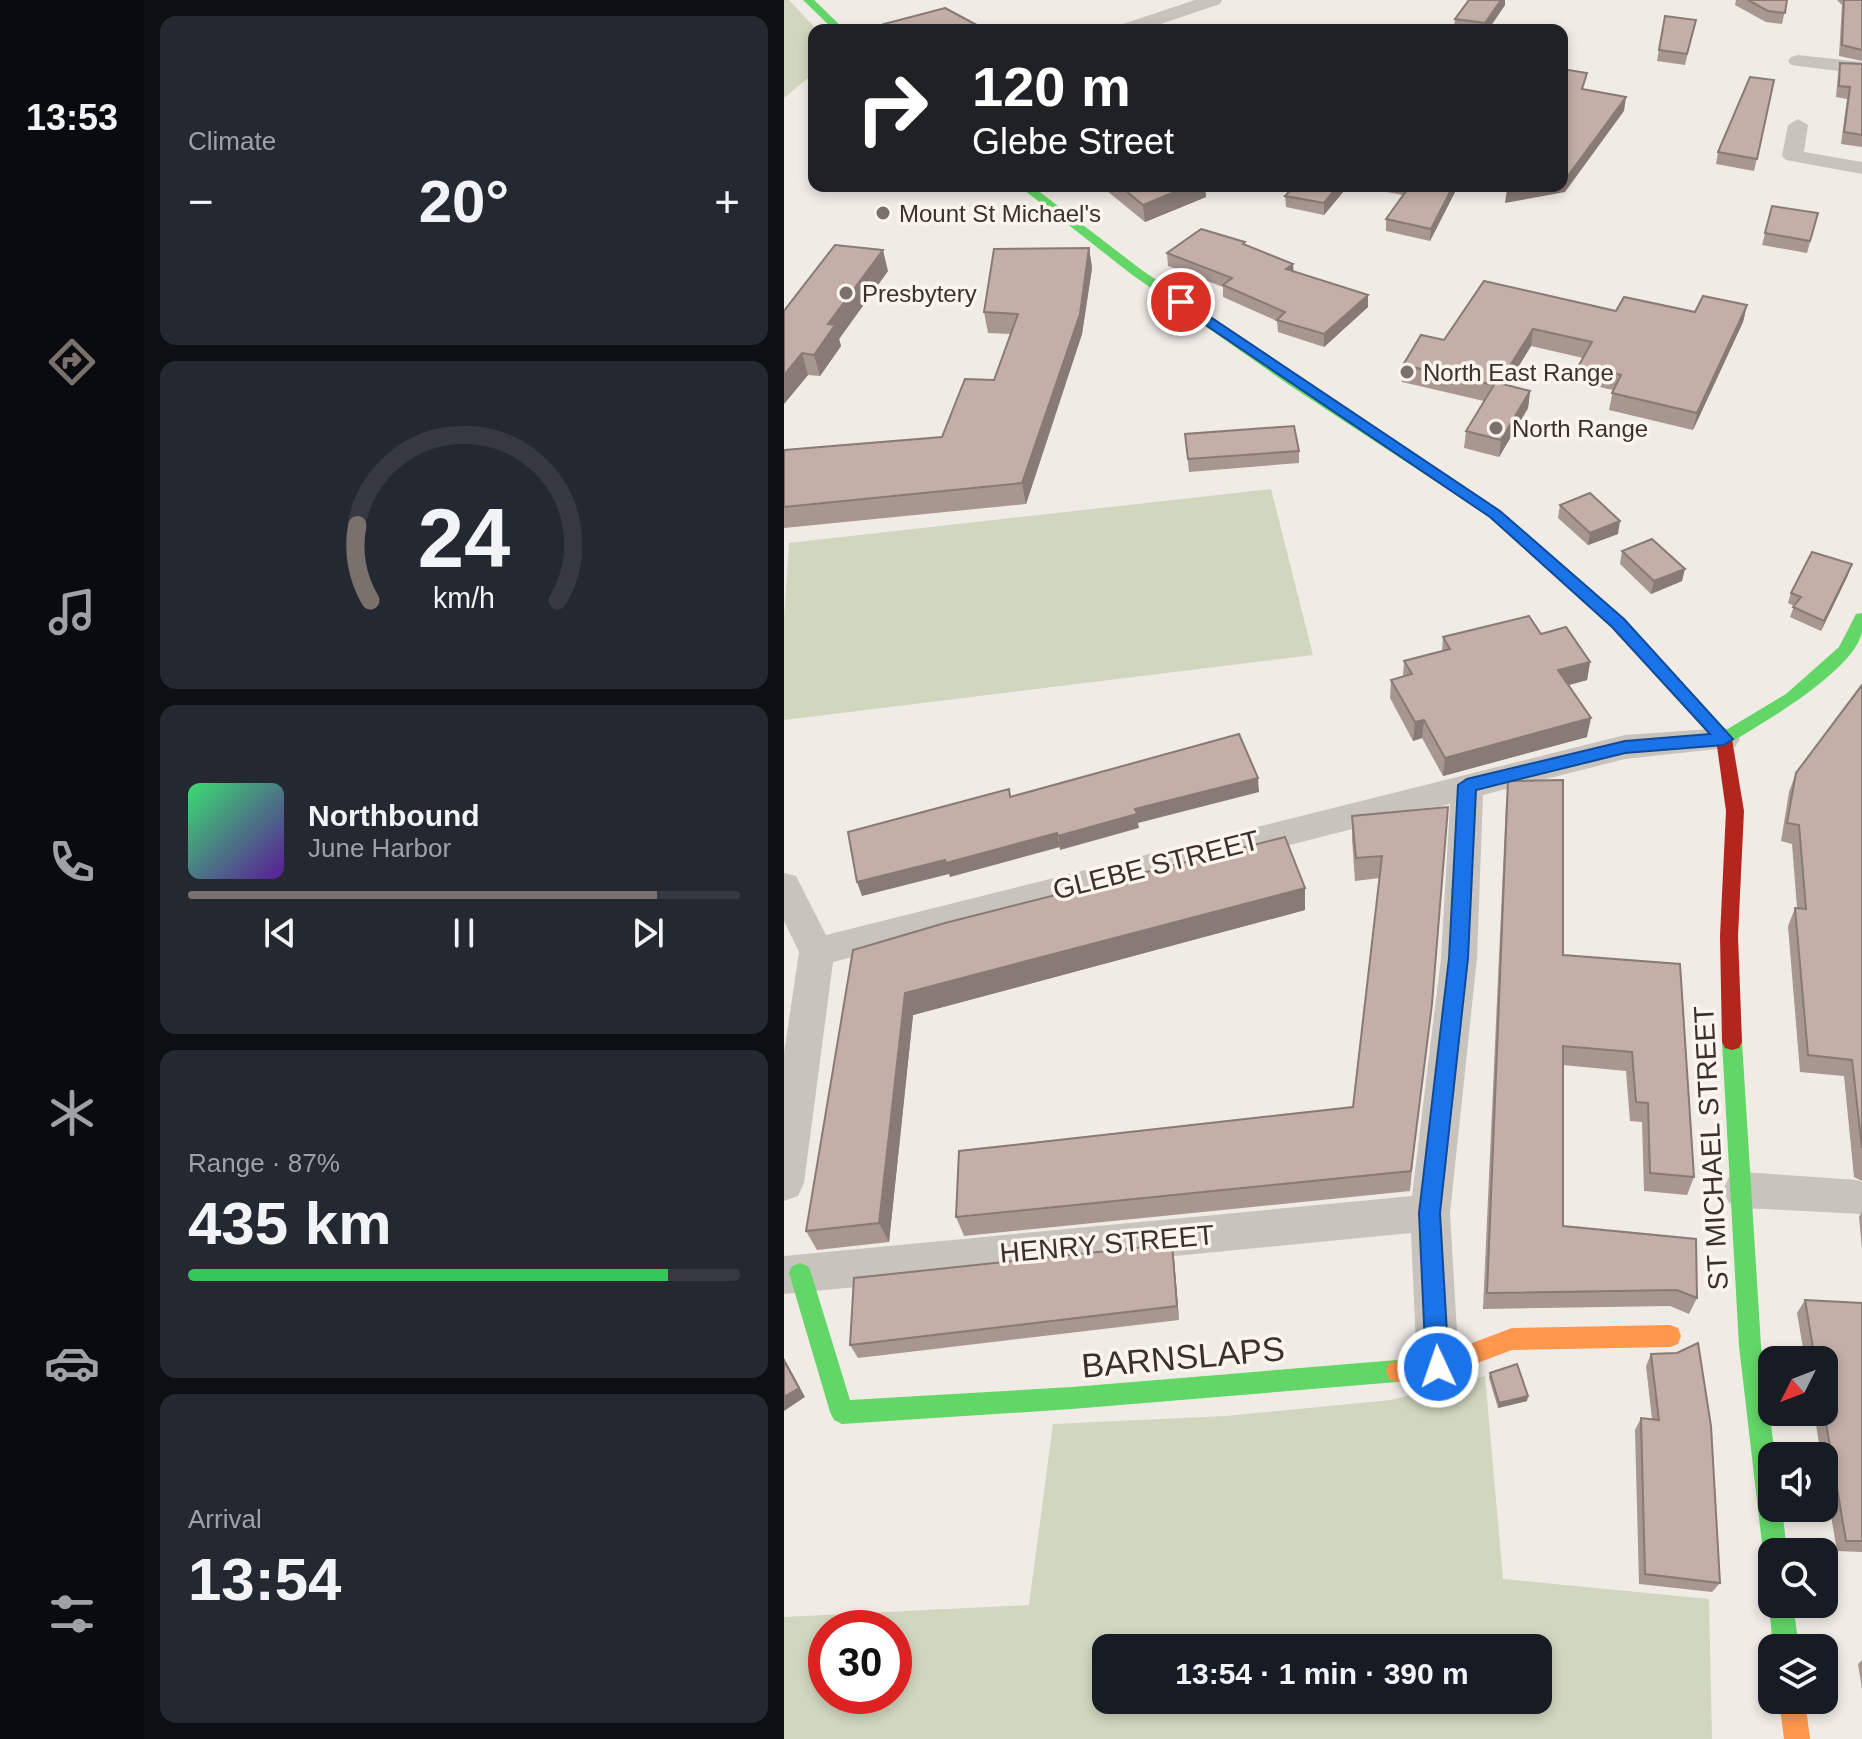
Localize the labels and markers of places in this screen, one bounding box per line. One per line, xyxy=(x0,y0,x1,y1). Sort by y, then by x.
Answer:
place label: Mount St Michael's xyxy=(899,200,1101,227)
marker: Mount St Michael's xyxy=(874,204,892,222)
pin xyxy=(1147,268,1215,336)
place label: Presbytery xyxy=(862,280,977,307)
marker: Presbytery xyxy=(837,284,855,302)
place label: North East Range xyxy=(1423,359,1614,386)
marker: North East Range xyxy=(1398,363,1416,381)
place label: North Range xyxy=(1512,415,1648,442)
marker: North Range xyxy=(1487,419,1505,437)

